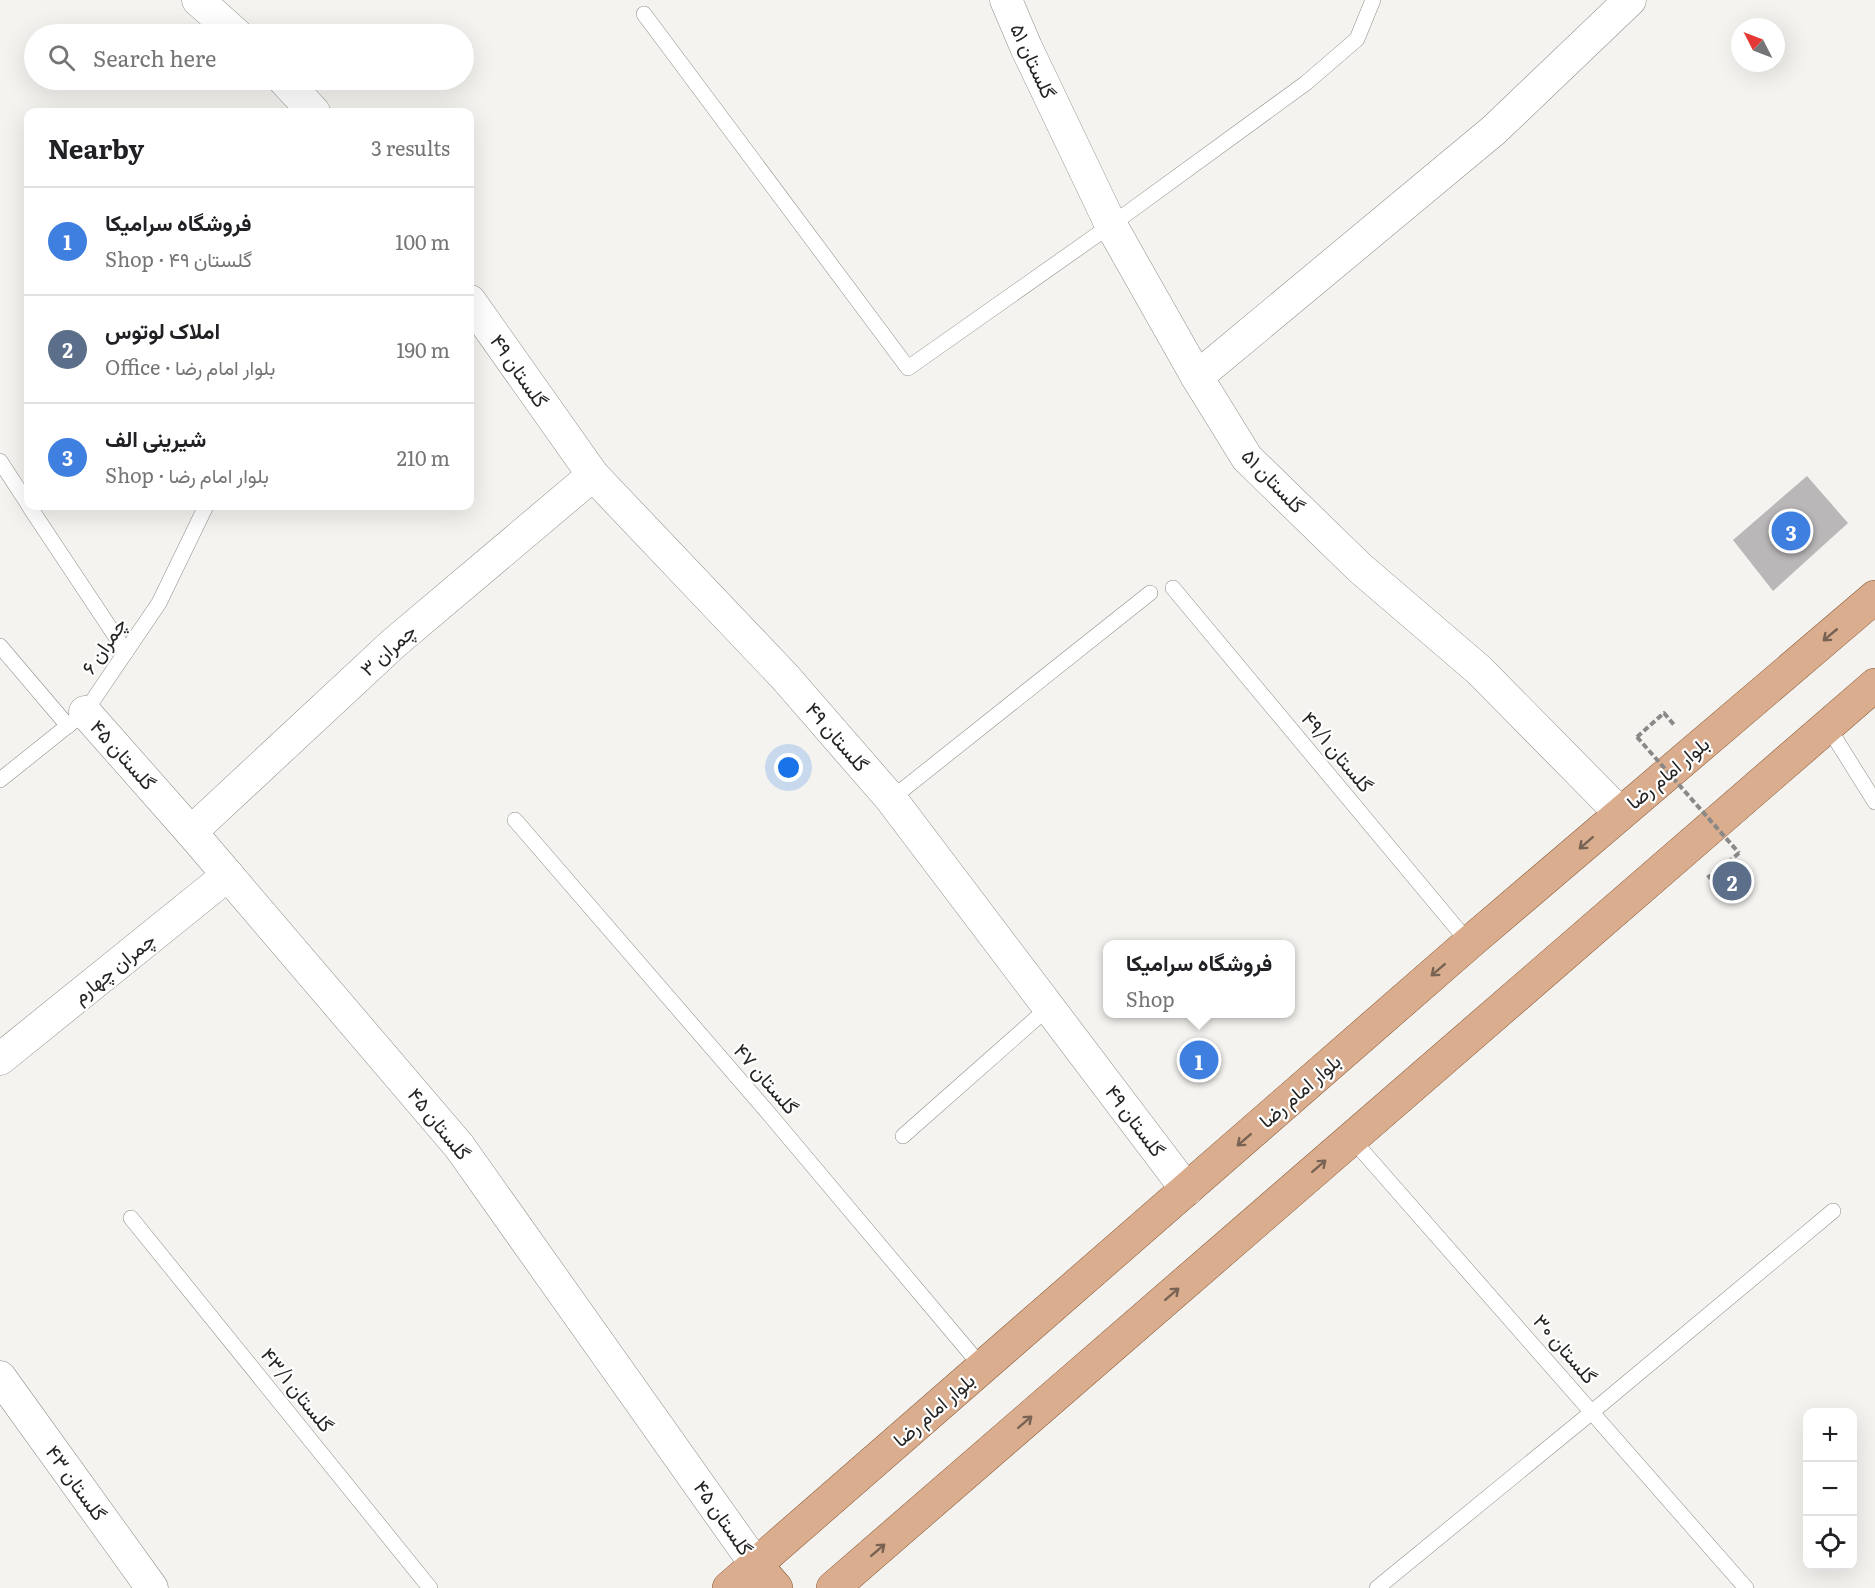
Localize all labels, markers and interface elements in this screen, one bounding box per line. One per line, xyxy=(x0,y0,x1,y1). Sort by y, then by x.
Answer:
street label: گلستان ۵۱ xyxy=(1004,18,1065,103)
north arrow xyxy=(1731,18,1785,72)
search box xyxy=(24,24,474,90)
icon: search xyxy=(45,41,78,74)
text: Search here xyxy=(93,41,216,74)
text: Nearby xyxy=(48,128,144,167)
text: 3 results xyxy=(371,132,450,162)
text: فروشگاه سراميكا xyxy=(105,205,252,238)
text: 1 xyxy=(63,226,72,256)
text: 100 m xyxy=(395,226,450,256)
text: Shop · گلستان ۴۹ xyxy=(105,243,252,273)
text: املاک لوتوس xyxy=(105,313,220,346)
street label: گلستان ۴۹ xyxy=(484,327,557,413)
text: 2 xyxy=(62,334,73,364)
text: 190 m xyxy=(396,334,450,364)
text: Office · بلوار امام رضا xyxy=(105,351,275,381)
text: شیرینی الف xyxy=(105,421,206,454)
street label: گلستان ۵۱ xyxy=(1236,440,1313,519)
text: 3 xyxy=(62,442,73,472)
text: 210 m xyxy=(397,442,450,472)
text: Shop · بلوار امام رضا xyxy=(105,459,269,489)
pin: 3 xyxy=(1772,508,1810,554)
street label: چمران ۶ xyxy=(72,610,133,680)
street label: چمران ۳ xyxy=(352,615,422,683)
one-way arrow xyxy=(1823,628,1838,642)
street label: گلستان ۴۹ xyxy=(800,694,877,777)
street label: گلستان ۴۹/۱ xyxy=(1296,704,1382,798)
street label: گلستان ۴۵ xyxy=(85,712,164,796)
street label: بلوار امام رضا xyxy=(1619,728,1715,815)
your location xyxy=(774,753,803,782)
one-way arrow xyxy=(1578,835,1594,849)
pin: 2 xyxy=(1712,858,1752,904)
street label: چمران چهارم xyxy=(65,924,161,1010)
popup xyxy=(1103,940,1295,1018)
text: فروشگاه سراميكا xyxy=(1126,945,1272,978)
one-way arrow xyxy=(1431,963,1446,977)
text: Shop xyxy=(1126,983,1175,1013)
street label: گلستان ۴۷ xyxy=(728,1035,807,1120)
pin: 1 xyxy=(1180,1038,1218,1082)
street label: بلوار امام رضا xyxy=(1251,1045,1346,1134)
street label: گلستان ۴۹ xyxy=(1099,1077,1174,1162)
street label: گلستان ۴۵ xyxy=(402,1080,479,1166)
one-way arrow xyxy=(1237,1133,1252,1147)
one-way arrow xyxy=(1311,1159,1326,1173)
one-way arrow xyxy=(1164,1287,1179,1301)
street label: گلستان ۳۰ xyxy=(1528,1306,1606,1389)
street label: گلستان ۴۳/۱ xyxy=(255,1340,342,1438)
street label: بلوار امام رضا xyxy=(885,1364,980,1453)
map controls xyxy=(1803,1408,1857,1570)
button: + xyxy=(1803,1408,1857,1462)
one-way arrow xyxy=(1017,1415,1032,1429)
street label: گلستان ۴۳ xyxy=(40,1438,115,1526)
button: − xyxy=(1803,1462,1857,1516)
street label: گلستان ۴۵ xyxy=(688,1473,762,1561)
button: locate xyxy=(1803,1516,1857,1570)
one-way arrow xyxy=(870,1543,885,1557)

